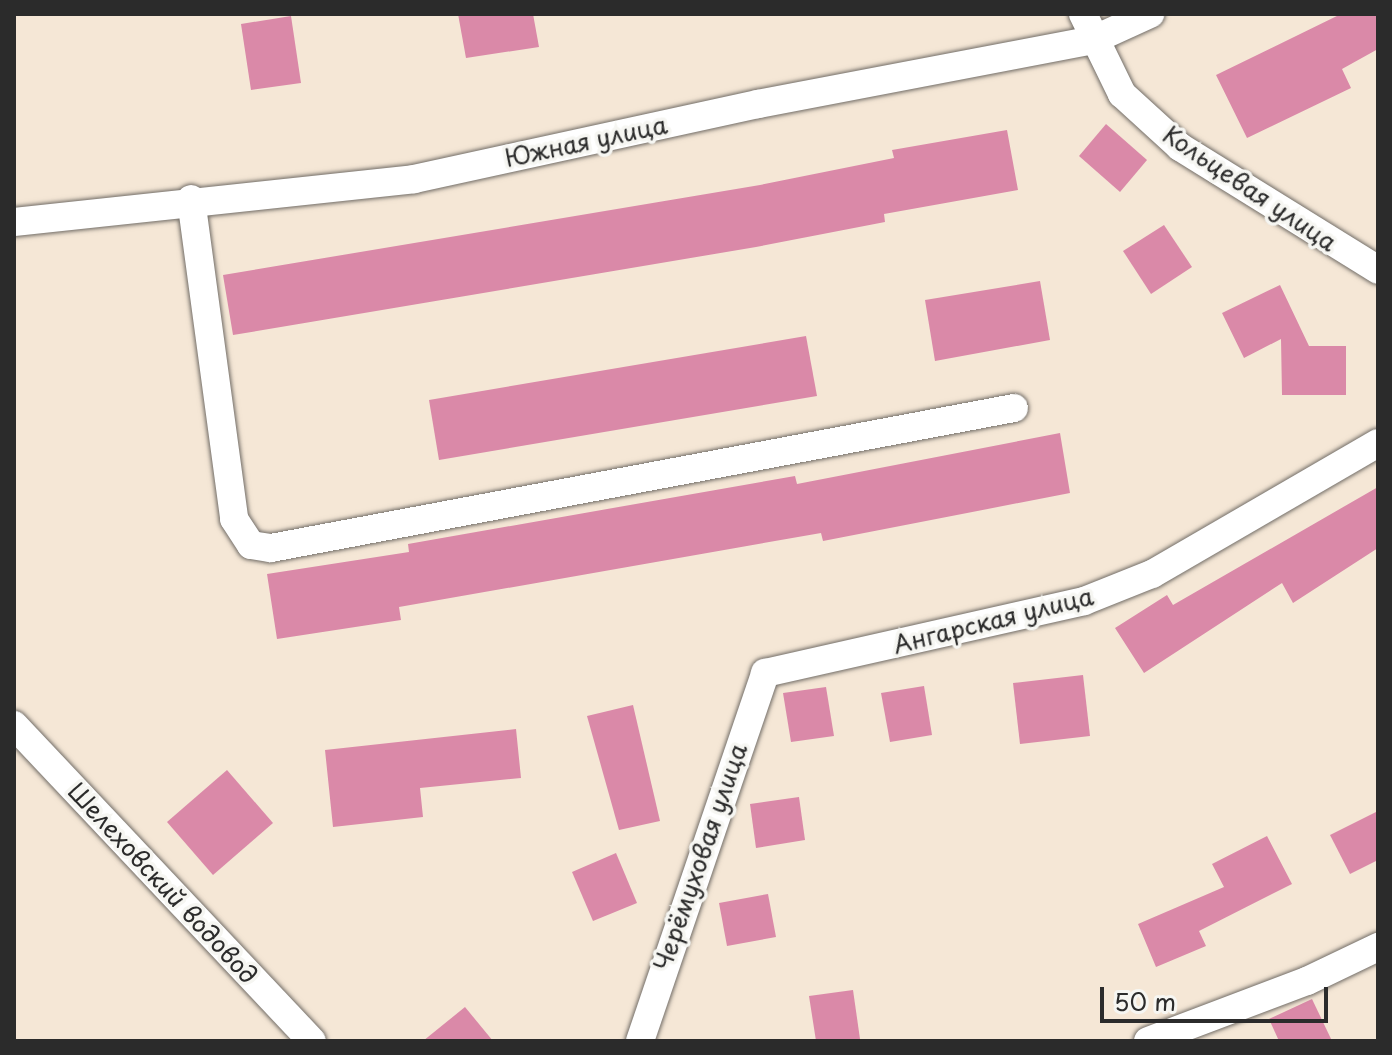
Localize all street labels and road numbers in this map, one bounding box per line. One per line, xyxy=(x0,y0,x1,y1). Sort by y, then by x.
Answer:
street label: Южная улица xyxy=(502,110,670,172)
street label: Кольцевая улица xyxy=(1157,119,1343,257)
street label: Ангарская улица xyxy=(889,581,1097,659)
street label: Черёмуховая улица xyxy=(647,739,753,975)
street label: Шелеховский водовод xyxy=(62,776,264,990)

